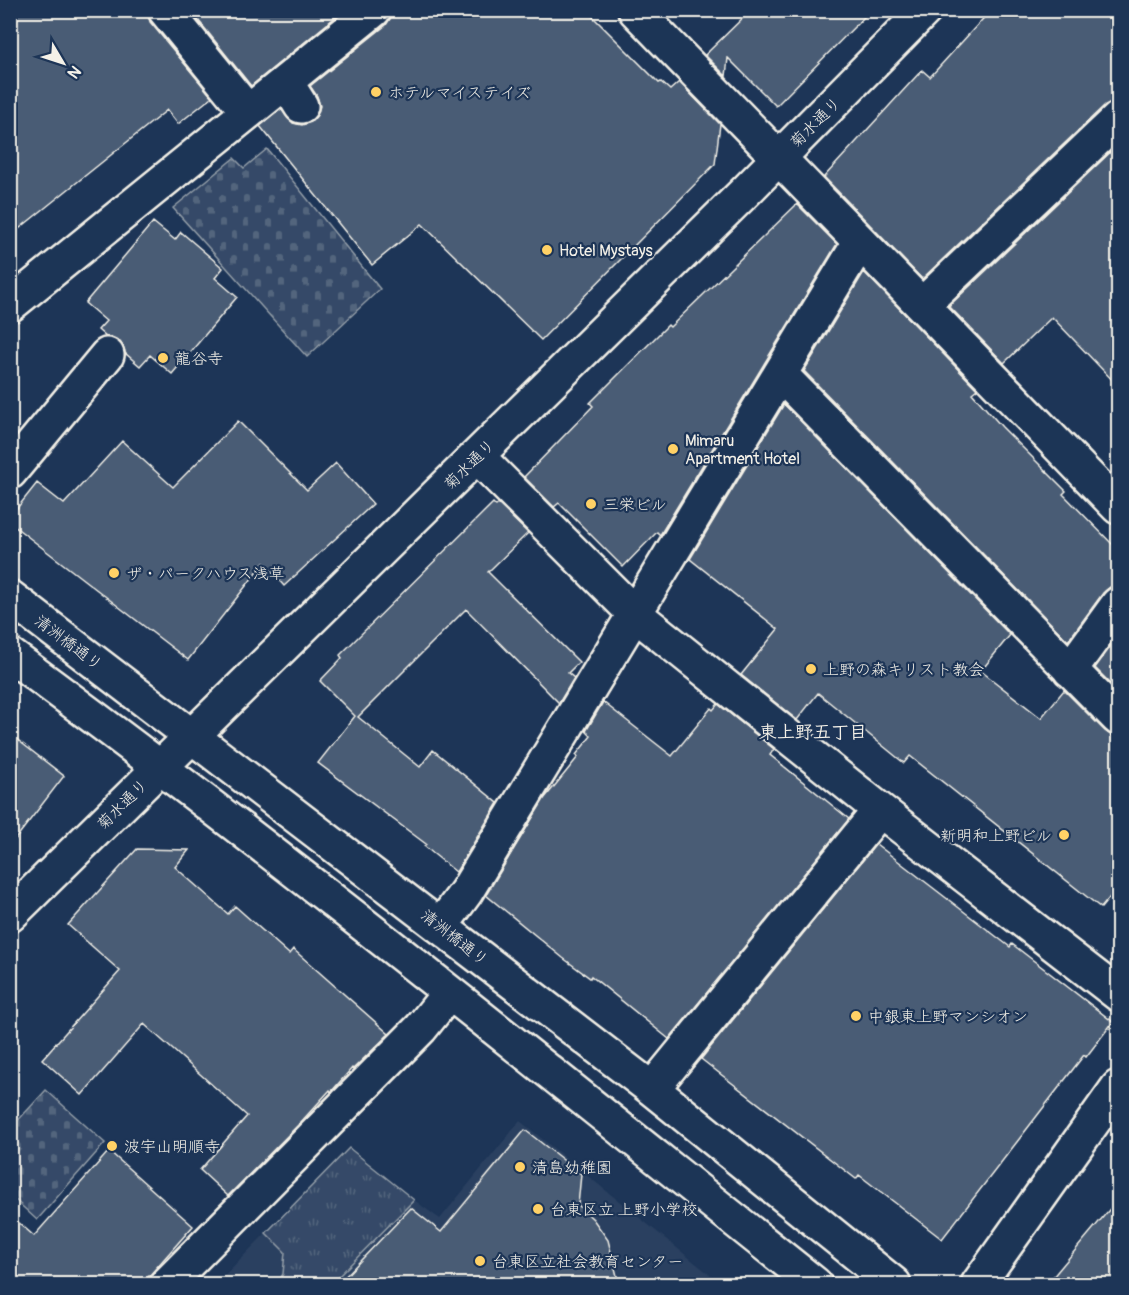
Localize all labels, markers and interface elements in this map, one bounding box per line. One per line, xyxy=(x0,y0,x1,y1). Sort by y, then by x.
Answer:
north arrow xyxy=(33,33,93,93)
text: N xyxy=(63,61,85,82)
place label: ホテルマイステイズ xyxy=(388,83,531,103)
marker: ホテルマイステイズ xyxy=(369,85,383,99)
street label: 菊水通り xyxy=(786,93,845,152)
place label: Hotel Mystays xyxy=(559,241,653,261)
marker: Hotel Mystays xyxy=(540,243,554,257)
place label: 龍谷寺 xyxy=(175,349,223,369)
marker: 龍谷寺 xyxy=(156,351,170,365)
place label: Mimaru Apartment Hotel xyxy=(685,431,800,469)
street label: 菊水通り xyxy=(440,435,499,494)
marker: Mimaru Apartment Hotel xyxy=(666,442,680,456)
place label: 三栄ビル xyxy=(603,495,667,515)
marker: 三栄ビル xyxy=(584,497,598,511)
place label: ザ・パークハウス浅草 xyxy=(126,564,285,584)
marker: ザ・パークハウス浅草 xyxy=(107,566,121,580)
street label: 清洲橋通り xyxy=(30,611,106,675)
place label: 上野の森キリスト教会 xyxy=(823,660,984,680)
marker: 上野の森キリスト教会 xyxy=(804,662,818,676)
district label: 東上野五丁目 xyxy=(759,721,867,744)
street label: 菊水通り xyxy=(93,775,152,834)
place label: 新明和上野ビル xyxy=(940,826,1052,846)
marker: 新明和上野ビル xyxy=(1057,828,1071,842)
street label: 清洲橋通り xyxy=(417,905,492,970)
place label: 中銀東上野マンシオン xyxy=(868,1007,1028,1027)
marker: 中銀東上野マンシオン xyxy=(849,1009,863,1023)
place label: 波宇山明順寺 xyxy=(124,1137,220,1157)
marker: 波宇山明順寺 xyxy=(105,1139,119,1153)
place label: 清島幼稚園 xyxy=(532,1158,612,1178)
marker: 清島幼稚園 xyxy=(513,1160,527,1174)
place label: 台東区立 上野小学校 xyxy=(550,1200,697,1220)
marker: 台東区立 上野小学校 xyxy=(531,1202,545,1216)
place label: 台東区立社会教育センター xyxy=(492,1252,683,1272)
marker: 台東区立社会教育センター xyxy=(473,1254,487,1268)

